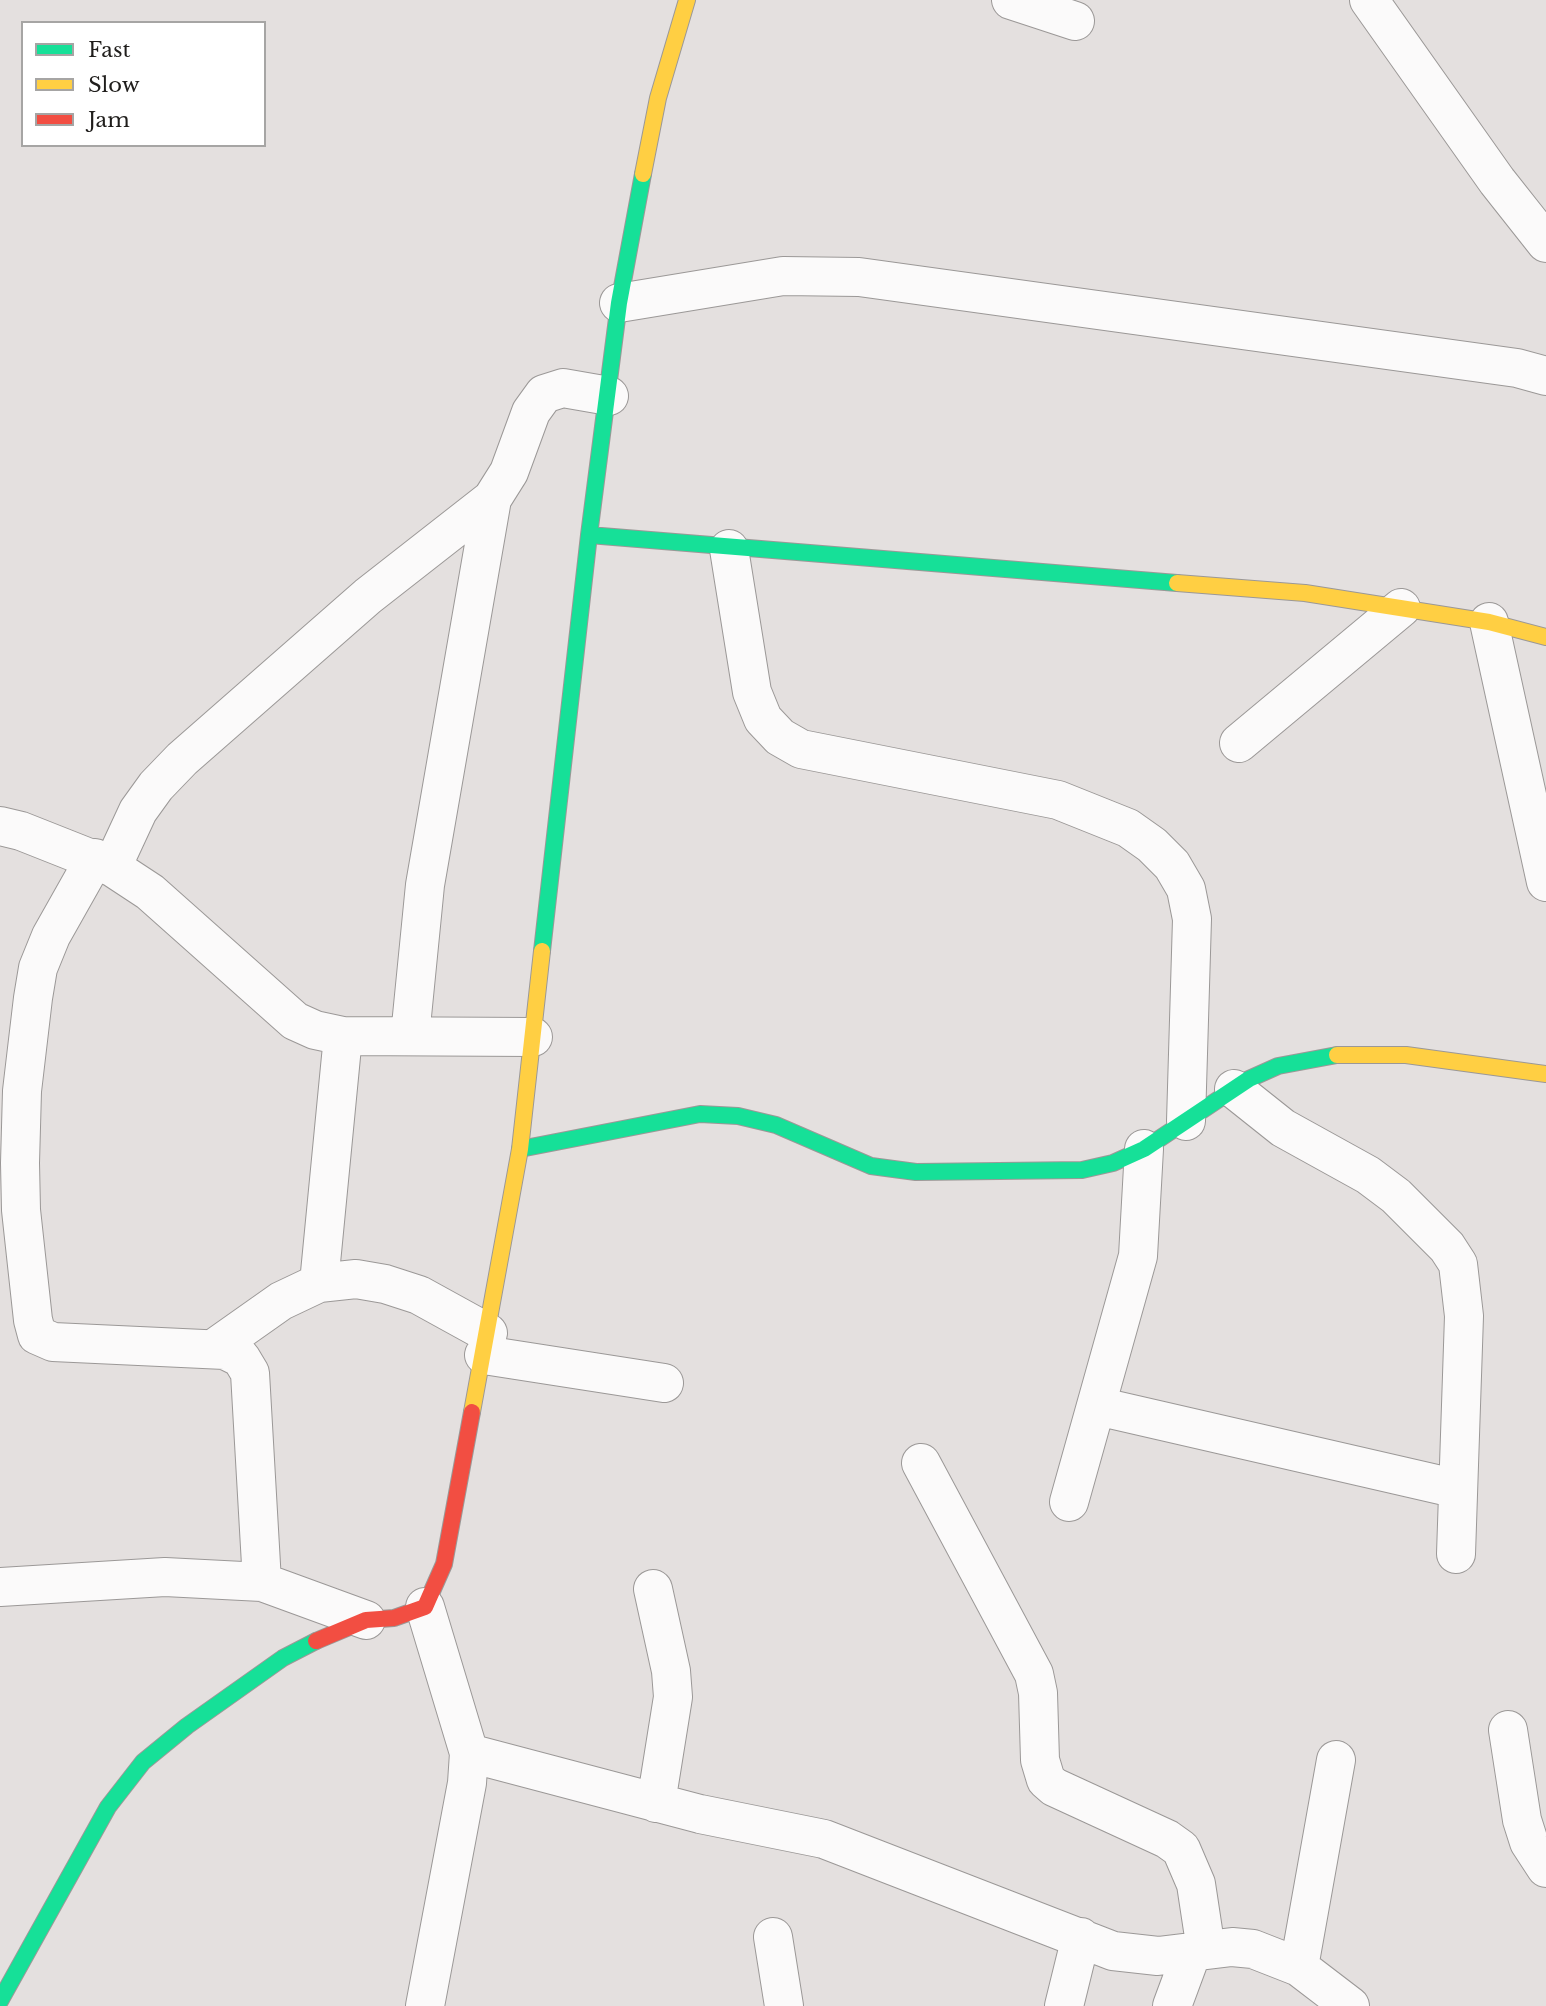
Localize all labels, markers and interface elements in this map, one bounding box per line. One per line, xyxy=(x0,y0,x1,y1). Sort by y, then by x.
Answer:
legend xyxy=(21,21,266,147)
text: Fast xyxy=(88,37,130,63)
text: Slow xyxy=(88,72,140,98)
text: Jam xyxy=(88,107,130,133)

